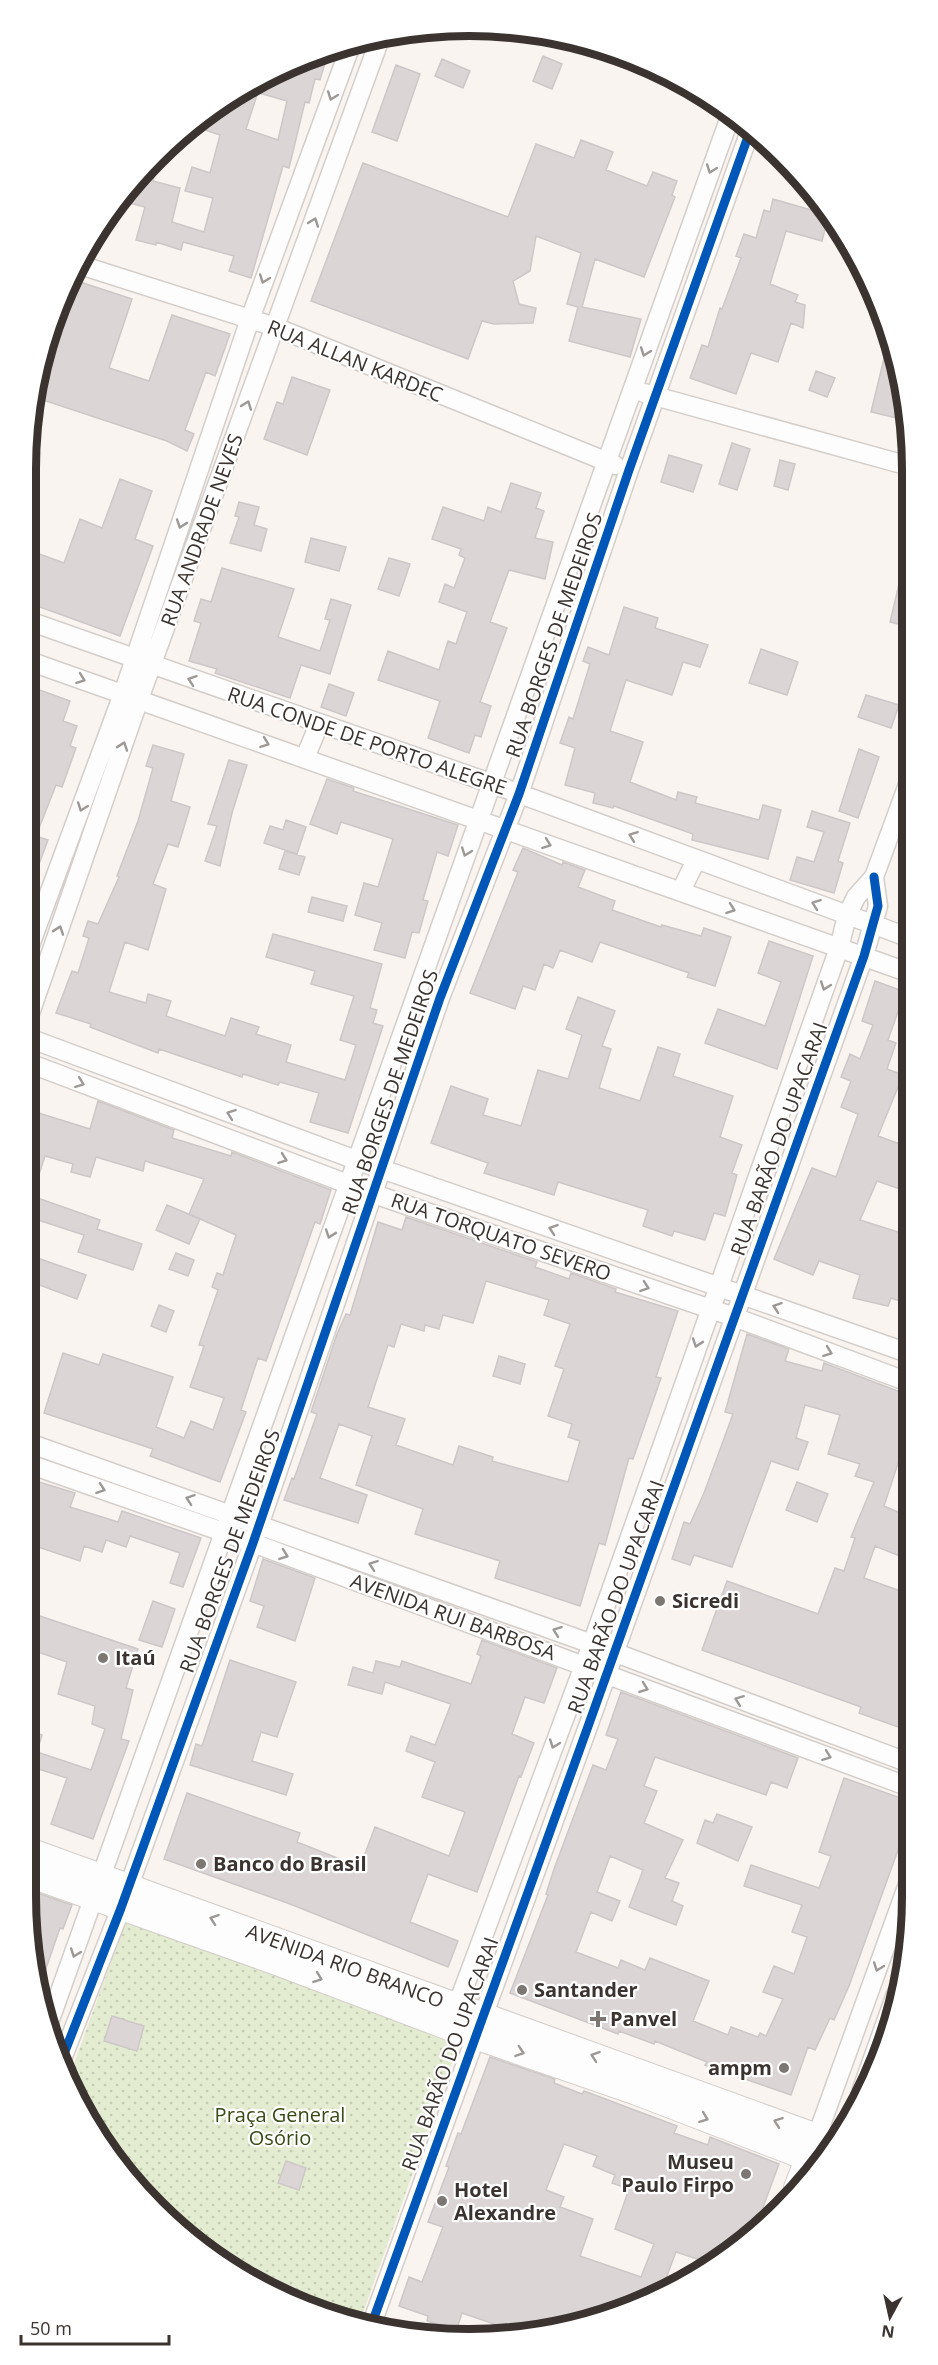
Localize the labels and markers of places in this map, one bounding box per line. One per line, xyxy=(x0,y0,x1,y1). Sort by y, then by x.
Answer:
place label: Sicredi xyxy=(672,1587,739,1614)
marker: Sicredi xyxy=(653,1594,667,1608)
place label: Itaú xyxy=(115,1644,156,1671)
marker: Itaú xyxy=(96,1651,110,1665)
place label: Banco do Brasil xyxy=(213,1850,367,1877)
marker: Banco do Brasil xyxy=(194,1857,208,1871)
place label: Santander xyxy=(534,1976,638,2003)
marker: Santander xyxy=(515,1983,529,1997)
place label: Panvel xyxy=(610,2005,677,2032)
marker: Panvel xyxy=(591,2012,605,2026)
place label: ampm xyxy=(708,2054,772,2081)
marker: ampm xyxy=(777,2061,791,2075)
place label: Museu Paulo Firpo xyxy=(621,2148,734,2198)
marker: Museu Paulo Firpo xyxy=(739,2167,753,2181)
place label: Hotel Alexandre xyxy=(454,2176,556,2226)
marker: Hotel Alexandre xyxy=(435,2194,449,2208)

